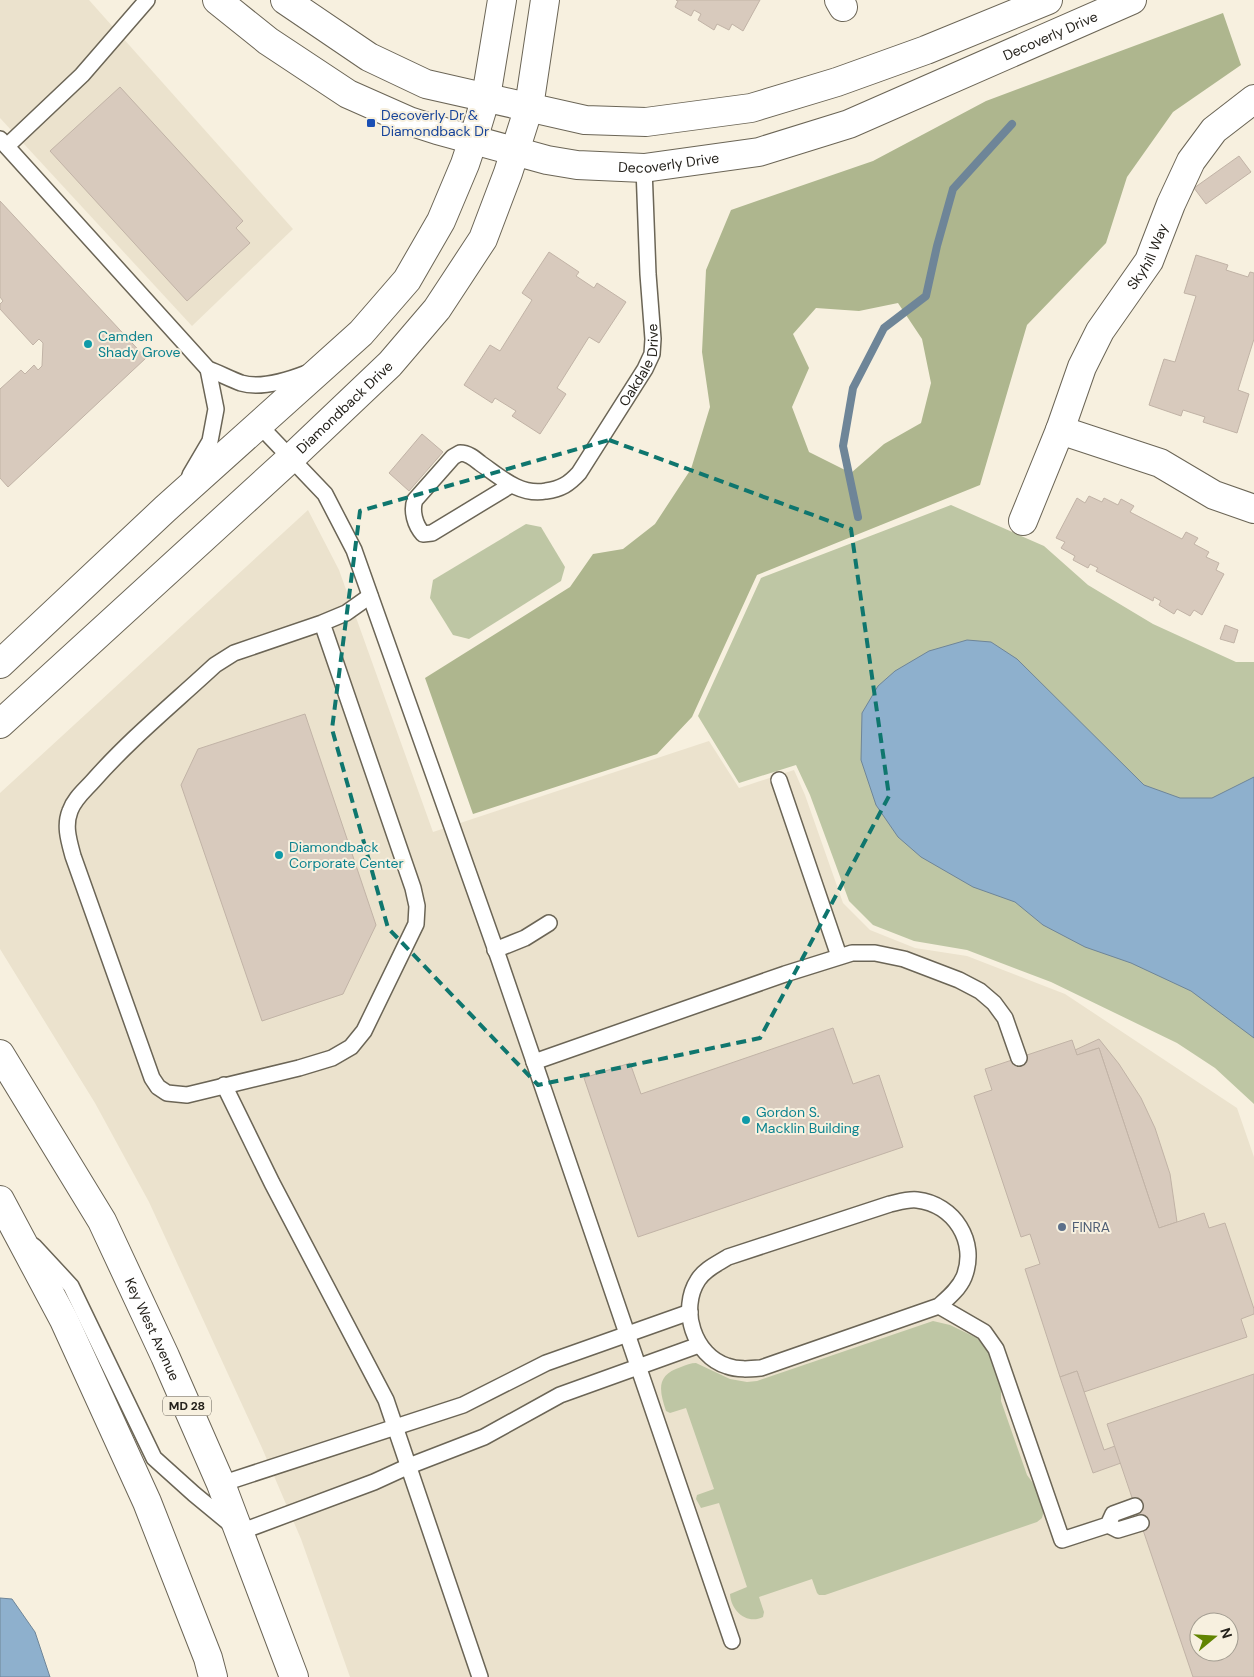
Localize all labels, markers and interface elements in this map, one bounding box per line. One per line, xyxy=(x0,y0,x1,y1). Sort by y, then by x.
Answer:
street label: Decoverly Drive xyxy=(1000,7,1100,64)
place label: Decoverly Dr & Diamondback Dr xyxy=(381,106,489,140)
marker: Decoverly Dr & Diamondback Dr xyxy=(365,117,377,129)
street label: Decoverly Drive xyxy=(618,149,720,177)
street label: Skyhill Way xyxy=(1123,221,1172,293)
street label: Oakdale Drive xyxy=(615,323,662,410)
place label: Camden Shady Grove xyxy=(98,327,181,361)
marker: Camden Shady Grove xyxy=(82,338,94,350)
street label: Diamondback Drive xyxy=(292,357,397,457)
place label: Diamondback Corporate Center xyxy=(289,838,404,872)
marker: Diamondback Corporate Center xyxy=(273,849,285,861)
place label: Gordon S. Macklin Building xyxy=(756,1103,860,1137)
marker: Gordon S. Macklin Building xyxy=(740,1114,752,1126)
place label: FINRA xyxy=(1072,1218,1110,1236)
marker: FINRA xyxy=(1056,1221,1068,1233)
street label: Key West Avenue xyxy=(121,1275,184,1383)
road number: MD 28 xyxy=(163,1396,211,1415)
north arrow xyxy=(1189,1612,1239,1662)
text: N xyxy=(1216,1625,1237,1641)

